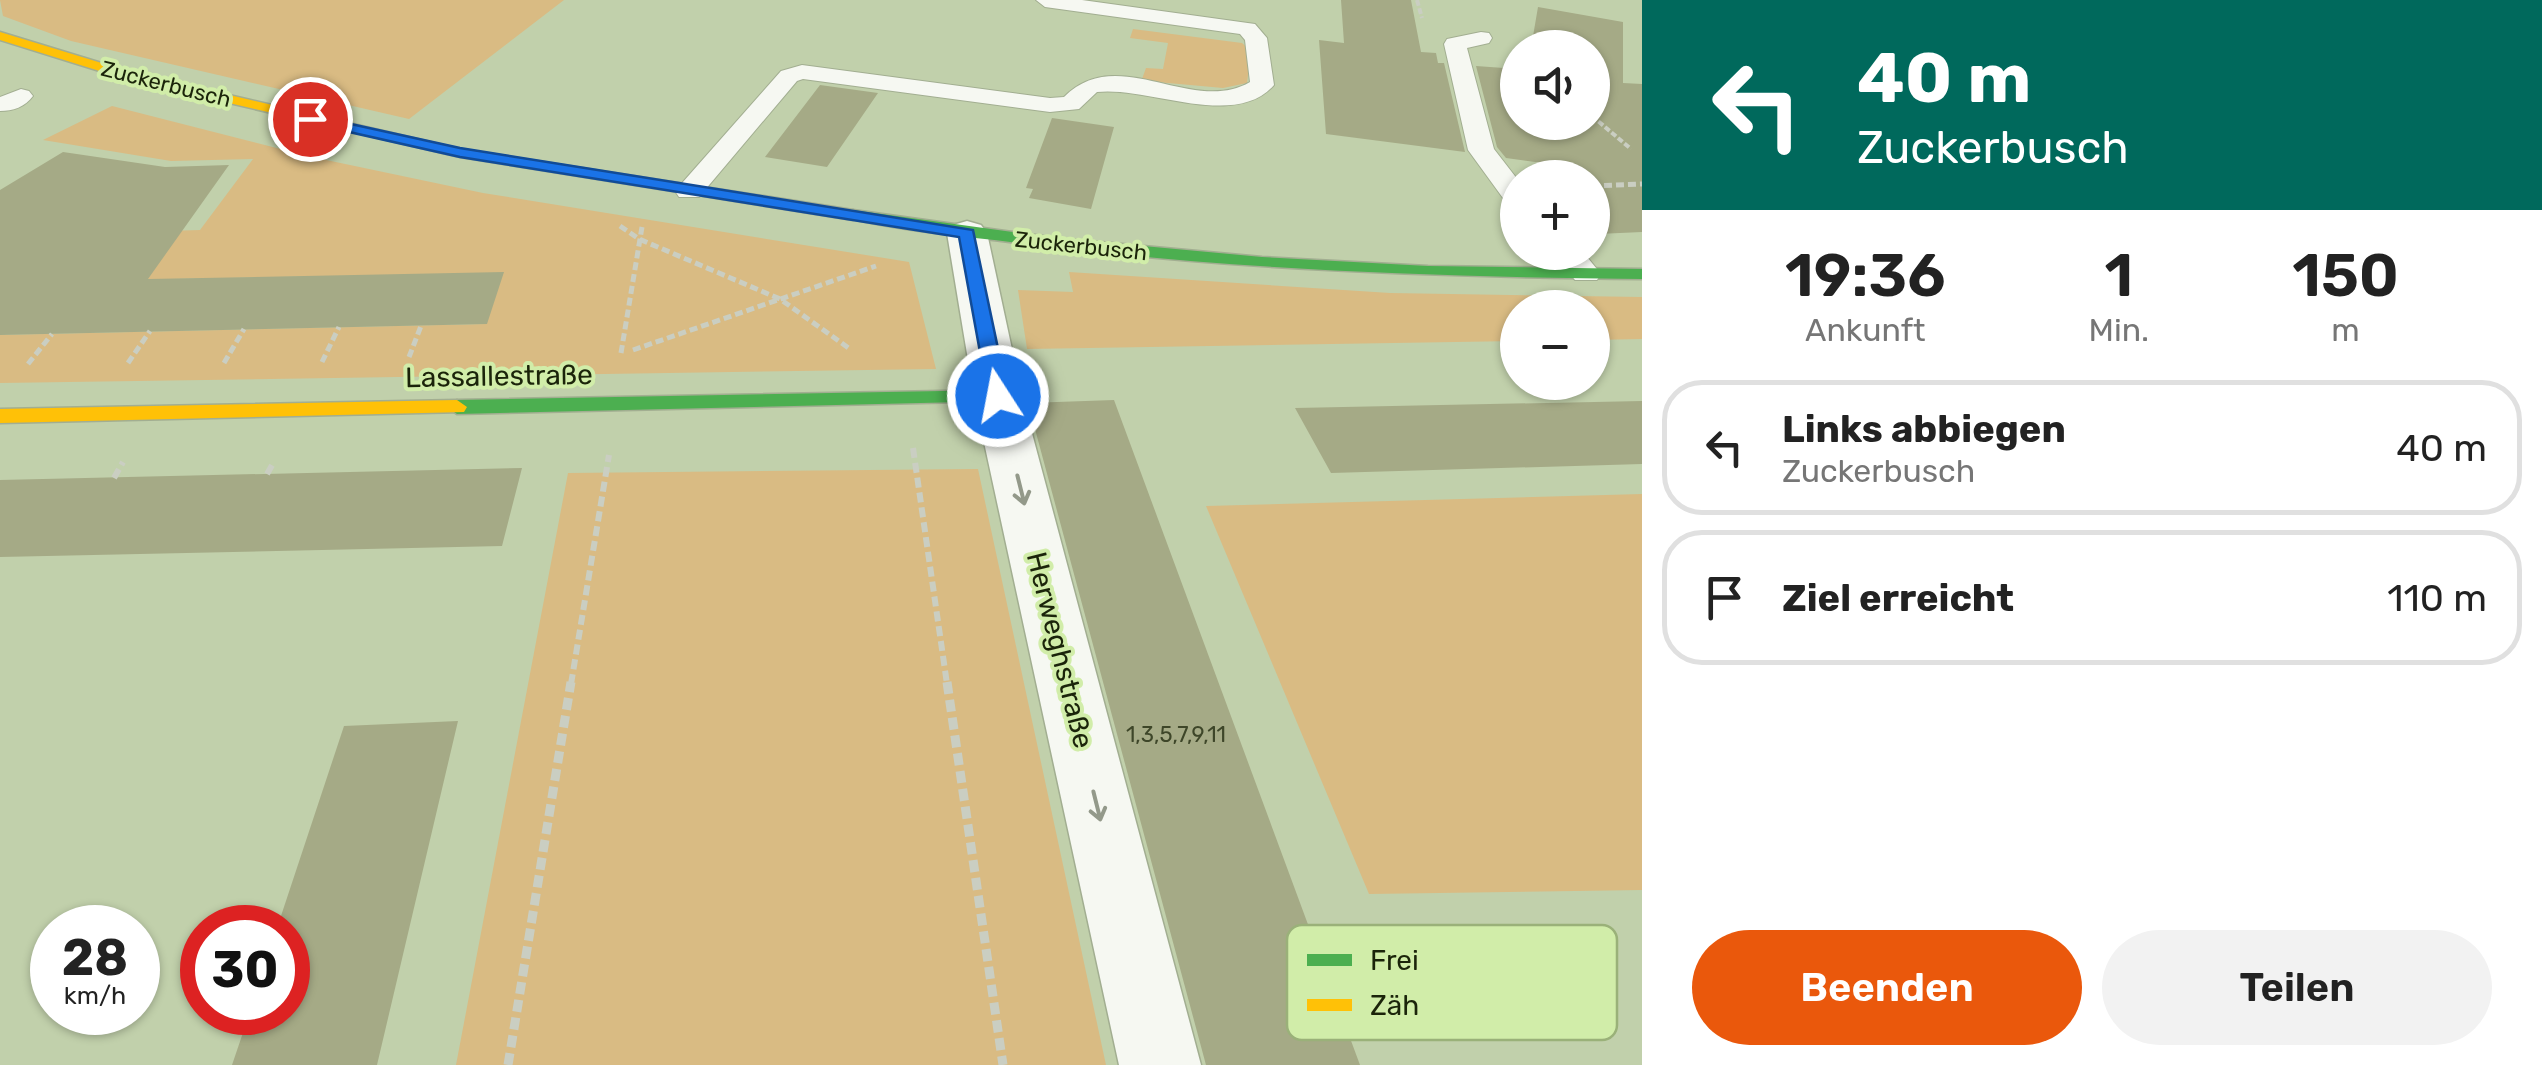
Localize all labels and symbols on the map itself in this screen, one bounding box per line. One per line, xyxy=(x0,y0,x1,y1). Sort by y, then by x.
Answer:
street label: Zuckerbusch xyxy=(98,55,234,113)
pin xyxy=(268,77,353,162)
street label: Zuckerbusch xyxy=(1014,226,1148,266)
position arrow xyxy=(946,344,1050,448)
street label: Lassallestraße xyxy=(405,358,593,394)
one-way arrow xyxy=(1013,473,1031,505)
street label: Herweghstraße xyxy=(1020,548,1100,752)
house number: 1,3,5,7,9,11 xyxy=(1126,721,1226,748)
one-way arrow xyxy=(1089,790,1108,821)
speed limit sign: 30 xyxy=(180,905,310,1035)
legend xyxy=(1287,925,1617,1040)
text: Frei xyxy=(1370,944,1419,977)
text: Zäh xyxy=(1370,989,1419,1022)

